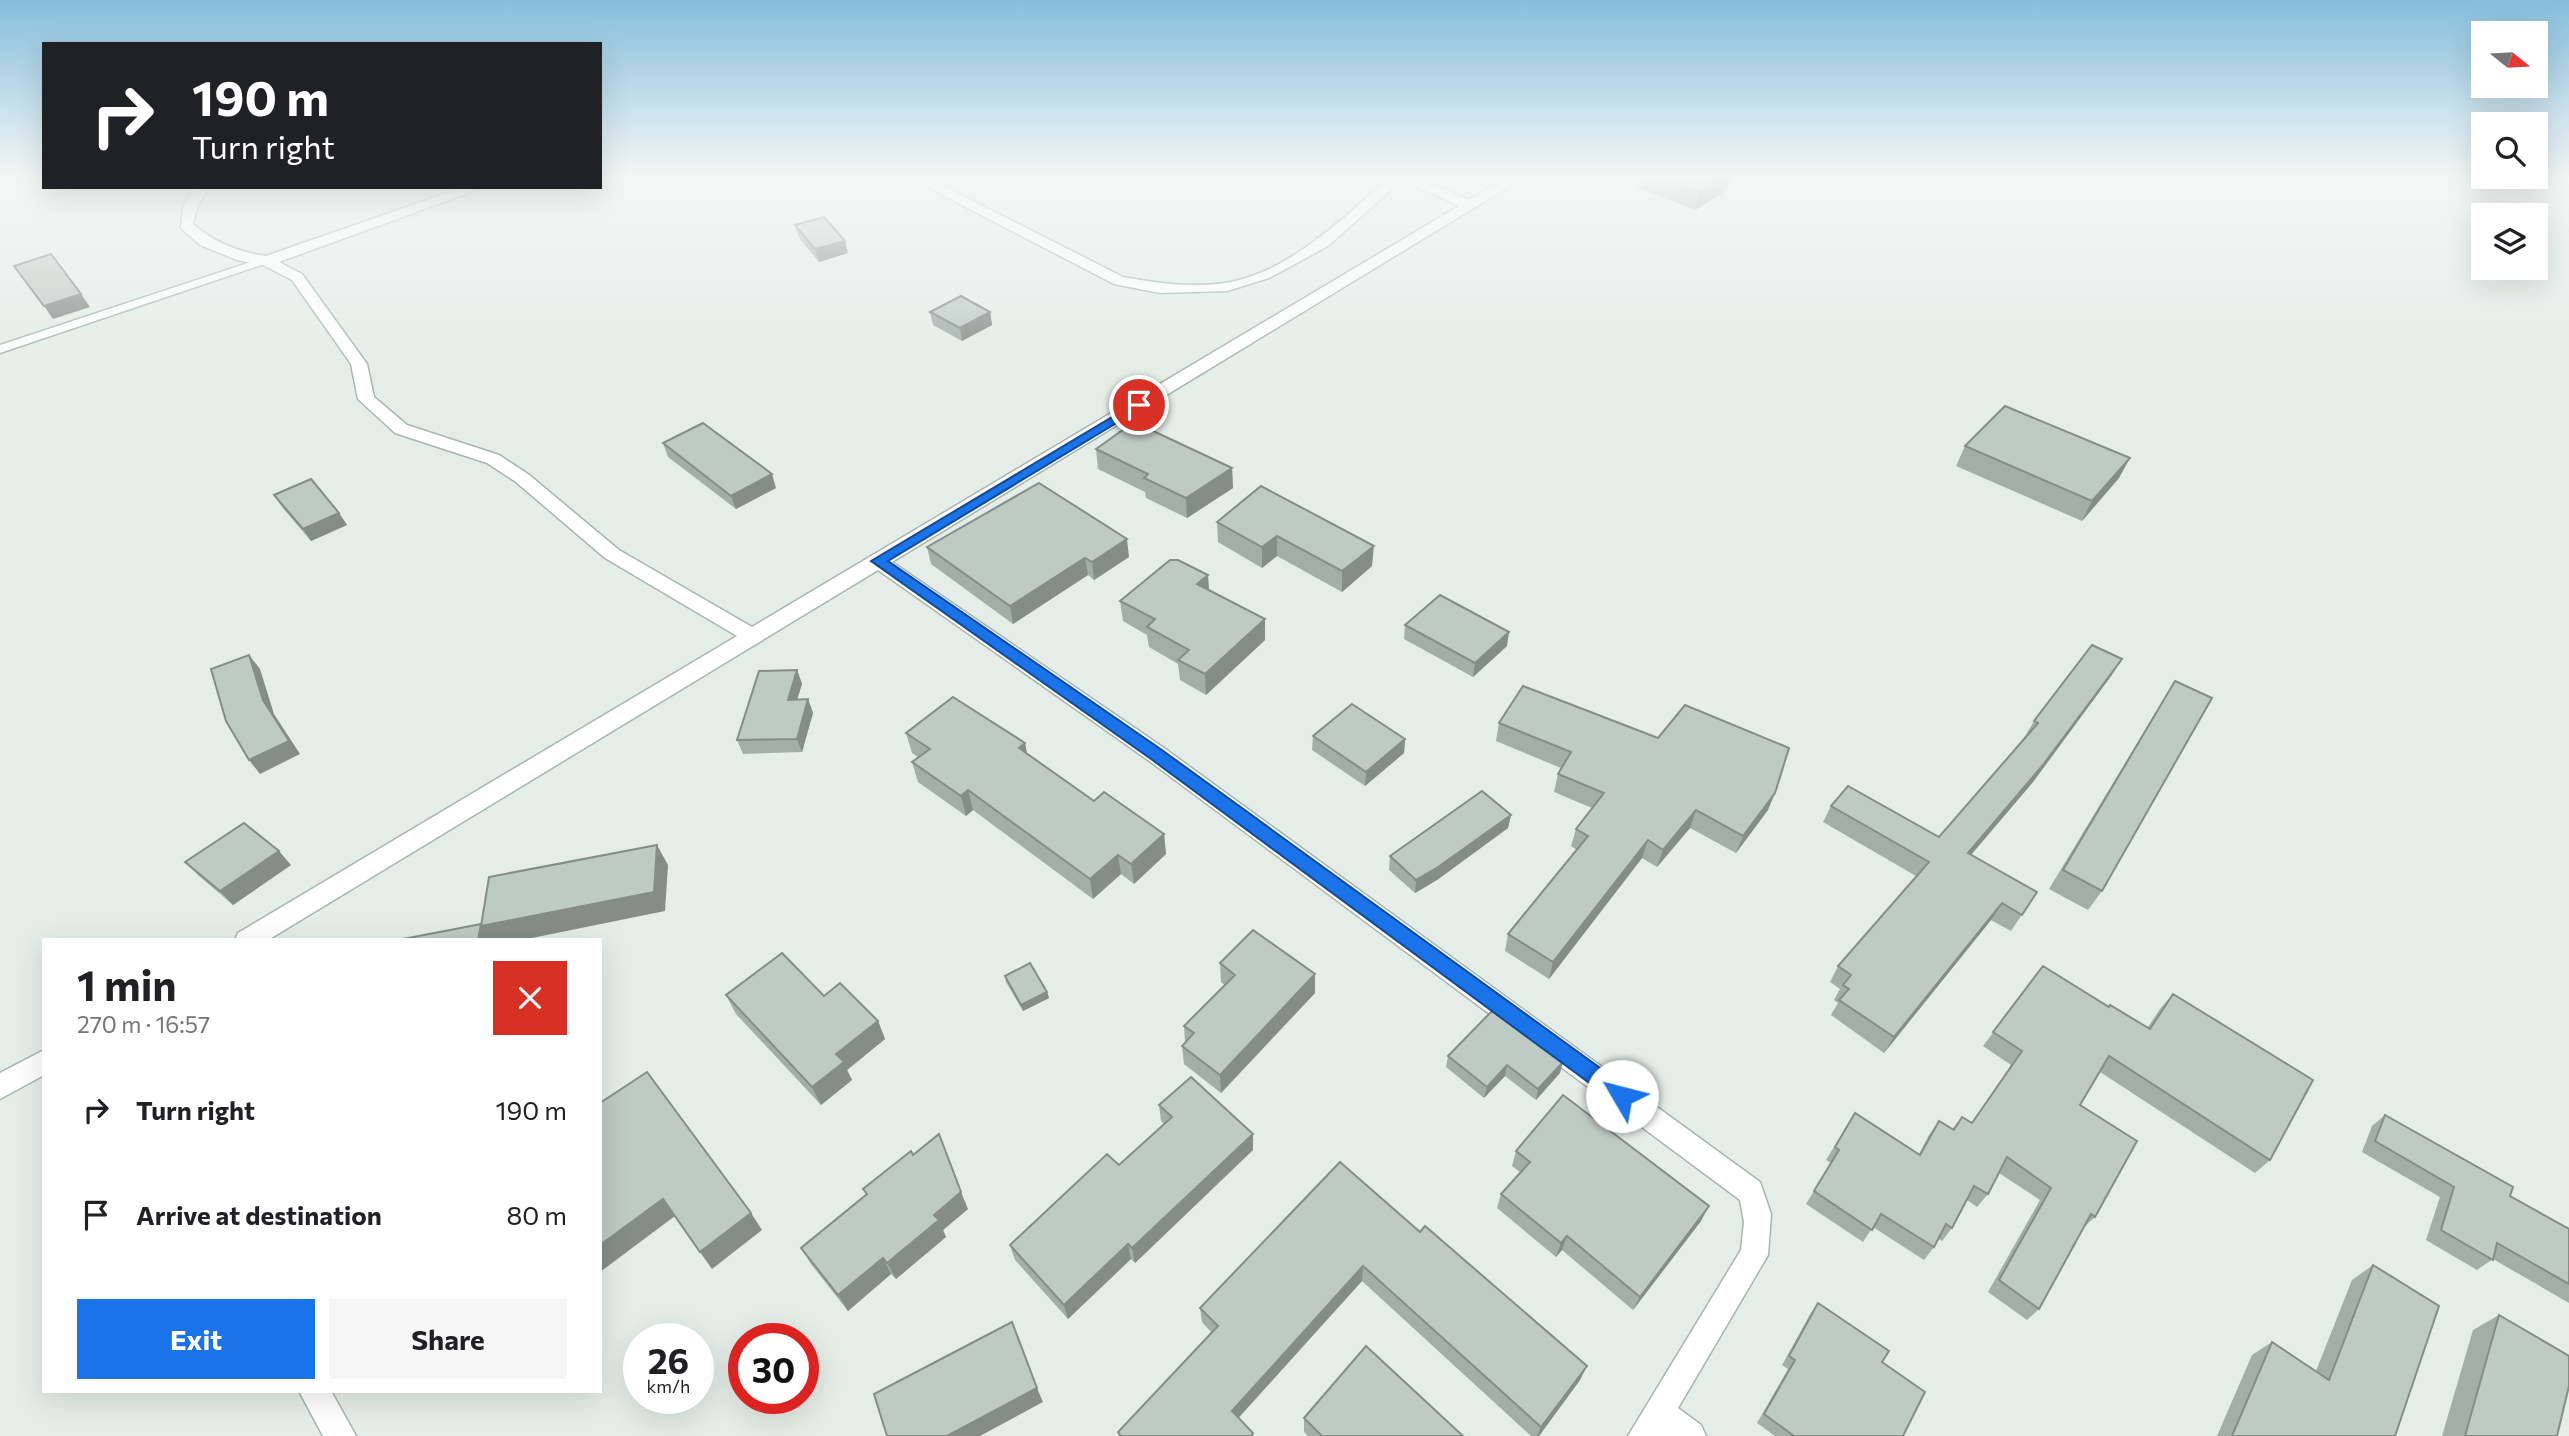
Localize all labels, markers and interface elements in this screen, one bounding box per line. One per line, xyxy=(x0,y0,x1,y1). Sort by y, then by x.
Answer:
north arrow xyxy=(2471,21,2548,98)
map controls xyxy=(2471,21,2548,280)
text: 190 m xyxy=(192,66,329,126)
icon: right xyxy=(77,70,168,161)
button: search xyxy=(2471,112,2548,189)
text: Turn right xyxy=(192,126,335,166)
button: layers xyxy=(2471,203,2548,280)
pin xyxy=(1109,375,1169,435)
icon: arrive xyxy=(1120,386,1158,424)
text: 1 min xyxy=(77,958,177,1010)
button: close xyxy=(493,961,567,1035)
text: 270 m · 16:57 xyxy=(77,1010,210,1038)
position arrow xyxy=(1585,1059,1659,1133)
icon: right xyxy=(77,1091,115,1129)
text: Turn right xyxy=(136,1094,255,1125)
text: 190 m xyxy=(495,1094,567,1125)
icon: arrive xyxy=(77,1196,115,1234)
text: Arrive at destination xyxy=(136,1199,382,1230)
text: 80 m xyxy=(507,1199,567,1230)
button: Exit xyxy=(77,1299,315,1379)
button: Share xyxy=(329,1299,567,1379)
speed limit sign: 30 xyxy=(728,1323,819,1414)
text: 26 xyxy=(648,1338,689,1381)
text: km/h xyxy=(647,1375,690,1397)

